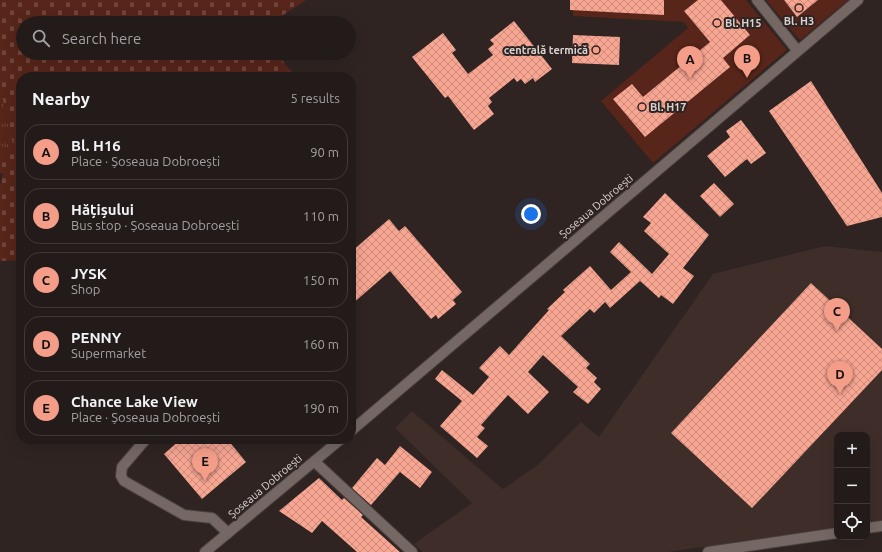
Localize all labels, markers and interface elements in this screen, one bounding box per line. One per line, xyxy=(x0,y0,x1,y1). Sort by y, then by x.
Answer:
marker: Bl. H3 xyxy=(794,3,804,13)
place label: Bl. H3 xyxy=(784,15,814,27)
search box xyxy=(16,16,356,60)
place label: Bl. H15 xyxy=(725,17,762,29)
marker: Bl. H15 xyxy=(712,18,722,28)
icon: search xyxy=(30,27,52,49)
text: Search here xyxy=(62,30,141,47)
place label: centrală termică xyxy=(504,44,588,56)
marker: centrală termică xyxy=(591,45,601,55)
pin: B xyxy=(734,45,760,78)
pin: A xyxy=(677,46,703,79)
text: Nearby xyxy=(32,89,90,108)
text: 5 results xyxy=(290,91,340,105)
place label: Bl. H17 xyxy=(650,101,687,113)
marker: Bl. H17 xyxy=(637,102,647,112)
text: Bl. H16 xyxy=(71,137,121,154)
text: A xyxy=(41,145,51,159)
text: 90 m xyxy=(310,145,339,159)
text: Place · Șoseaua Dobroești xyxy=(71,154,220,168)
street label: Șoseaua Dobroești xyxy=(557,172,635,240)
text: Hățișului xyxy=(71,201,134,218)
your location xyxy=(521,204,541,224)
text: B xyxy=(42,209,50,223)
text: 110 m xyxy=(303,209,339,223)
text: Bus stop · Șoseaua Dobroești xyxy=(71,218,239,232)
text: JYSK xyxy=(71,265,107,282)
text: C xyxy=(42,273,50,287)
text: 150 m xyxy=(303,273,339,287)
text: Shop xyxy=(71,282,100,296)
pin: C xyxy=(824,298,850,331)
text: PENNY xyxy=(71,329,121,346)
text: D xyxy=(41,337,51,351)
text: 160 m xyxy=(303,337,339,351)
text: Supermarket xyxy=(71,346,146,360)
pin: D xyxy=(827,361,853,394)
text: Chance Lake View xyxy=(71,393,198,410)
text: E xyxy=(42,401,50,415)
text: 190 m xyxy=(303,401,339,415)
text: Place · Șoseaua Dobroești xyxy=(71,410,220,424)
map controls xyxy=(834,432,870,540)
button: + xyxy=(834,432,870,468)
pin: E xyxy=(192,448,218,481)
street label: Șoseaua Dobroești xyxy=(226,452,304,520)
button: − xyxy=(834,468,870,504)
button: locate xyxy=(834,504,870,540)

